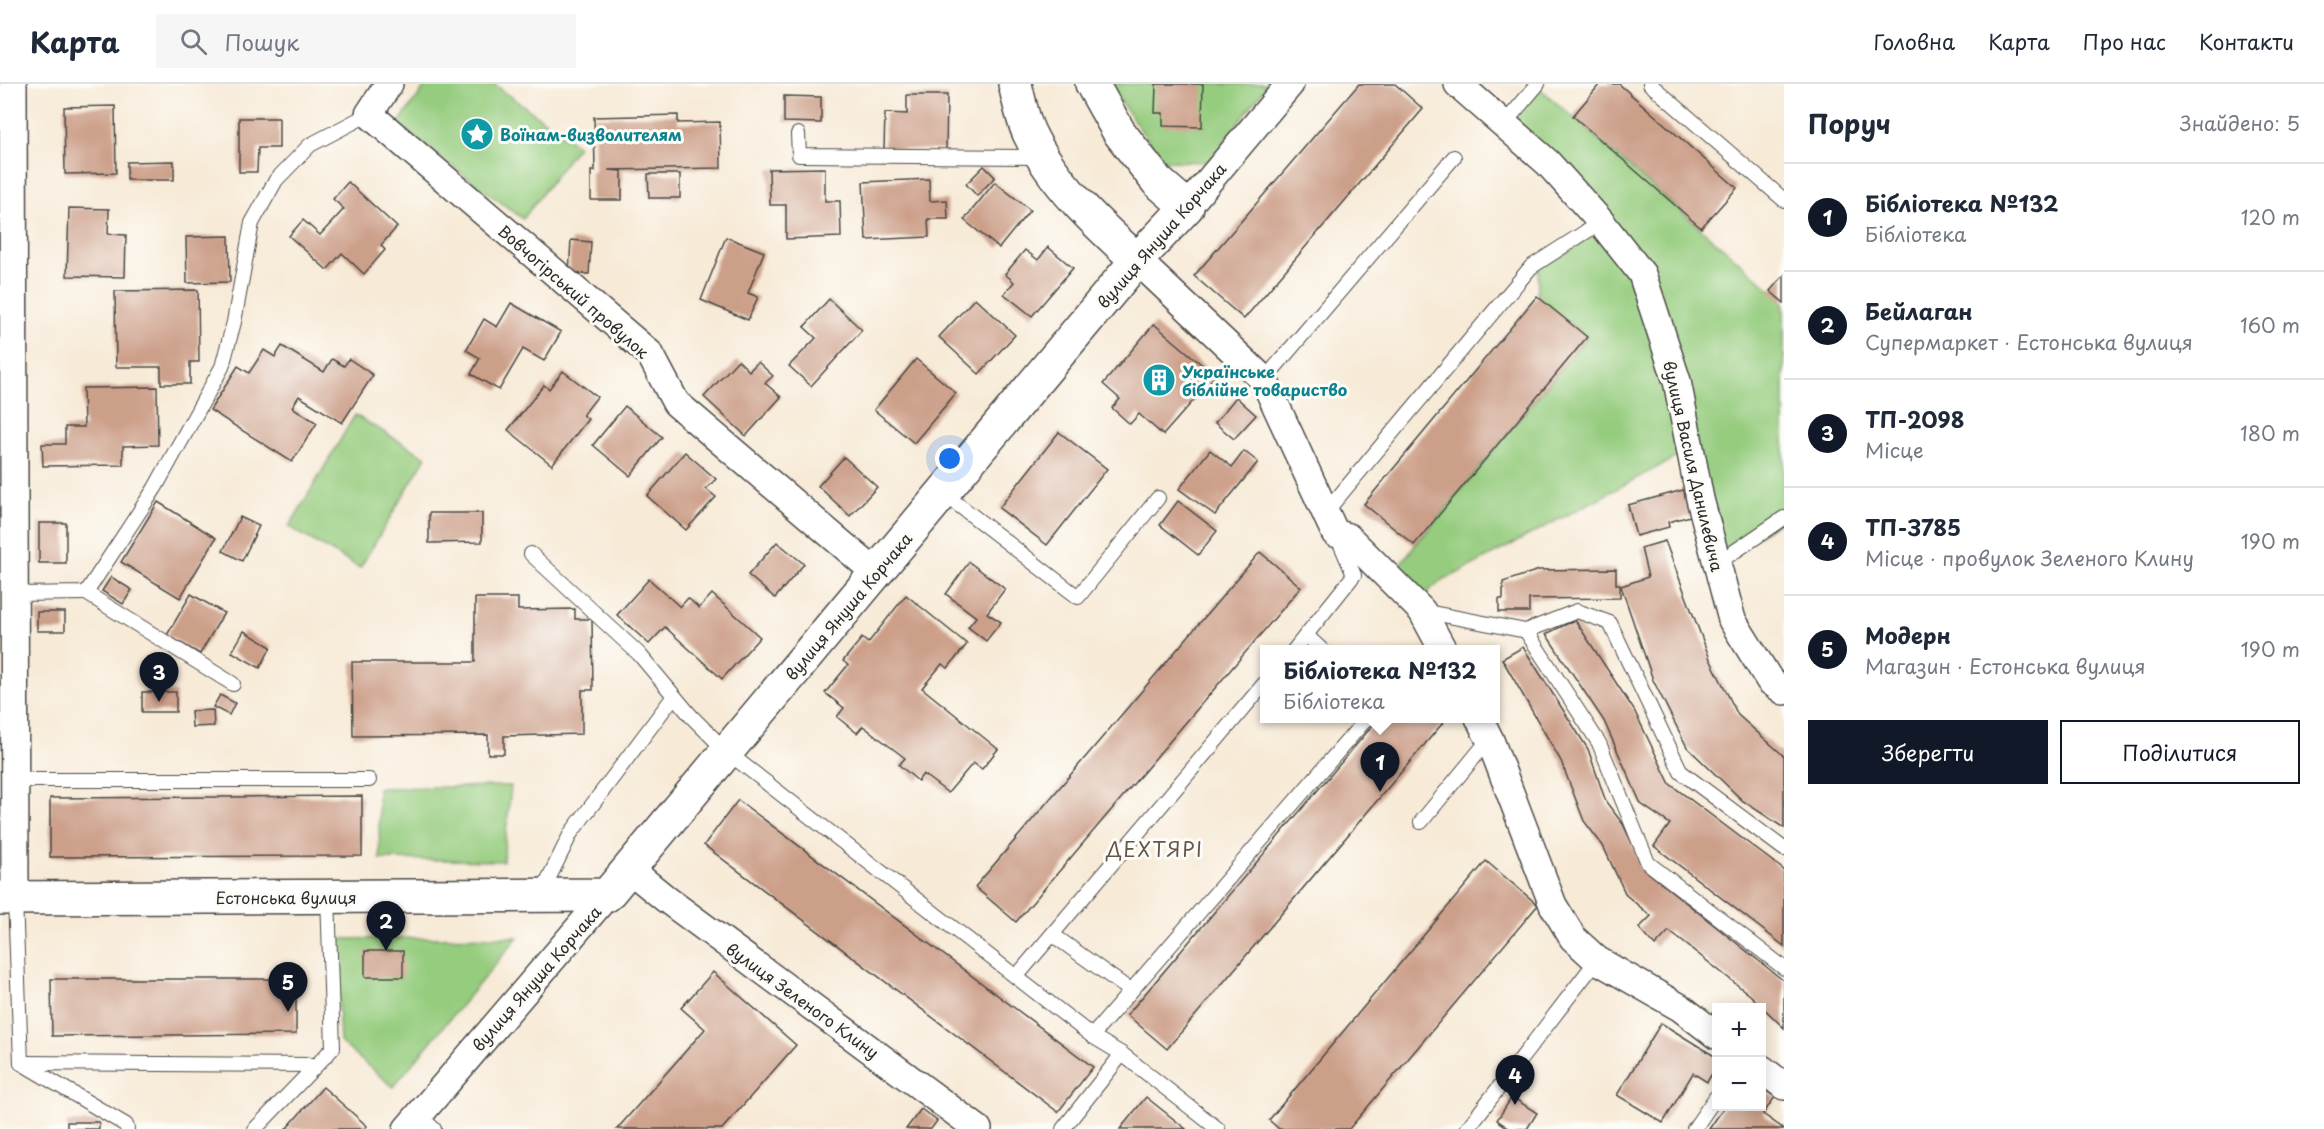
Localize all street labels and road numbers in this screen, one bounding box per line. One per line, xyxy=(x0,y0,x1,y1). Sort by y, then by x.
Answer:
street label: вулиця Януша Корчака xyxy=(1091,157,1231,313)
street label: Вовчогірський провулок xyxy=(493,219,655,364)
street label: вулиця Василя Данилевича xyxy=(1658,358,1730,574)
street label: вулиця Януша Корчака xyxy=(779,527,917,685)
street label: Естонська вулиця xyxy=(215,885,357,909)
street label: вулиця Януша Корчака xyxy=(466,900,606,1056)
street label: вулиця Зеленого Клину xyxy=(722,936,884,1064)

